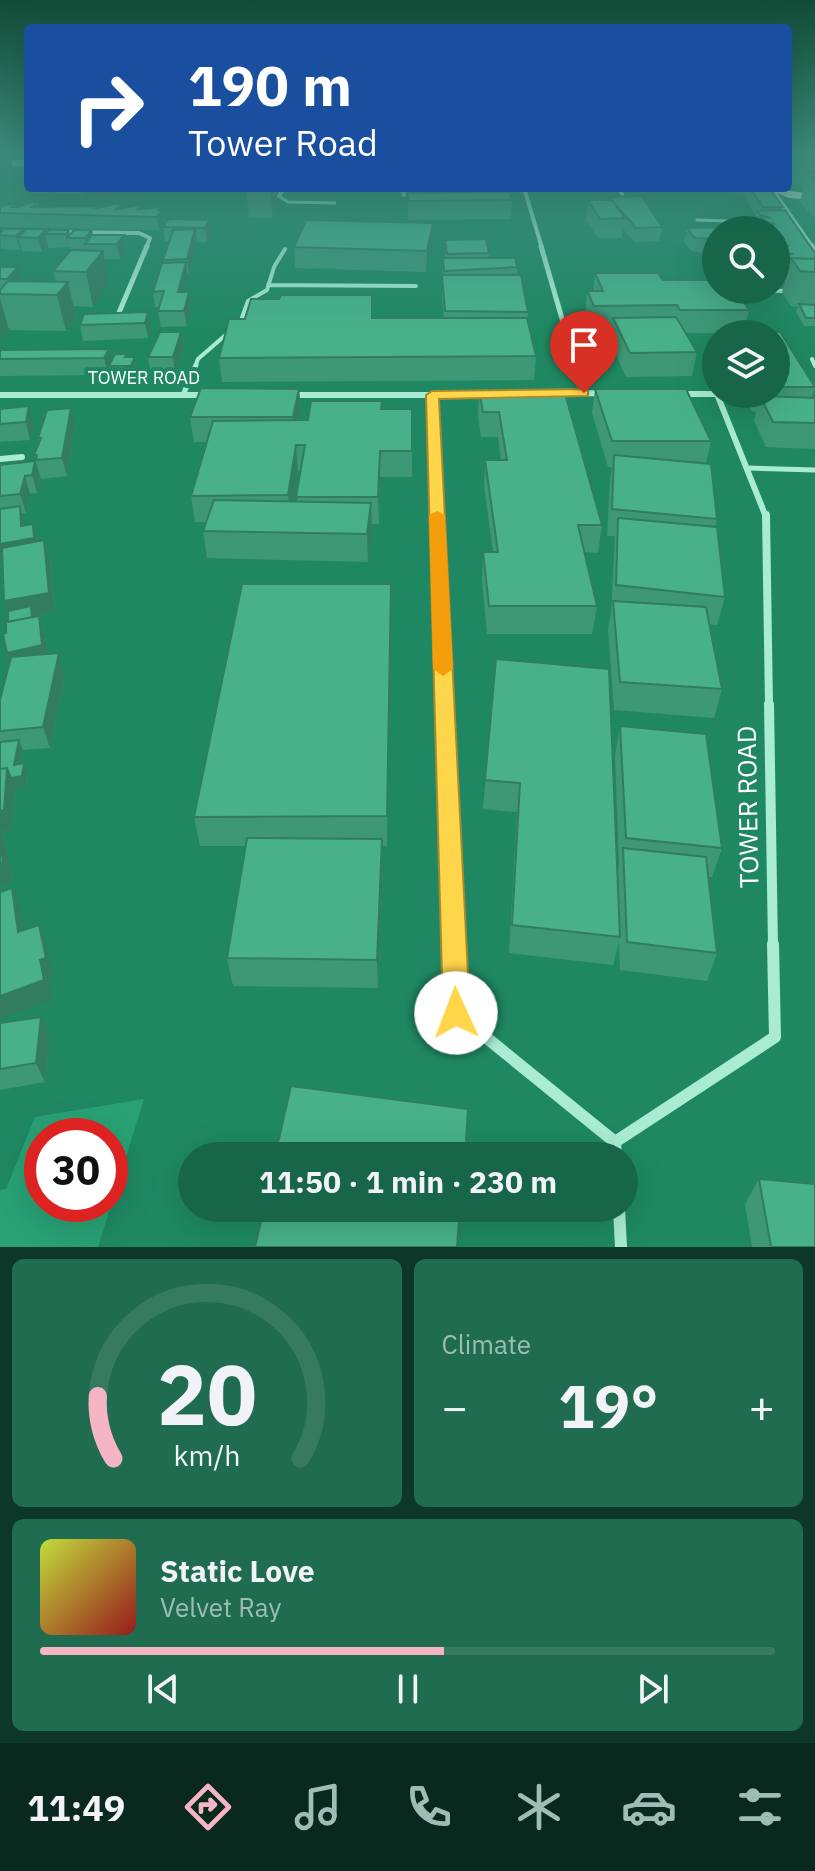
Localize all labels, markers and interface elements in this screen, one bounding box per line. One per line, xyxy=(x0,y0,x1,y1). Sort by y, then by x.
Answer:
text: 190 m xyxy=(188,49,352,121)
icon: right xyxy=(56,56,160,160)
text: Tower Road xyxy=(188,119,378,166)
map controls xyxy=(702,216,790,408)
button: search xyxy=(702,216,790,304)
pin xyxy=(550,311,618,393)
button: layers xyxy=(702,320,790,408)
icon: arrive xyxy=(562,323,606,367)
street label: TOWER ROAD xyxy=(88,366,200,389)
street label: TOWER ROAD xyxy=(729,726,765,888)
position arrow xyxy=(414,971,498,1055)
speed limit sign: 30 xyxy=(24,1118,128,1222)
text: 11:50 · 1 min · 230 m xyxy=(259,1162,557,1201)
text: Climate xyxy=(442,1327,531,1361)
text: 20 xyxy=(157,1340,257,1448)
text: 19° xyxy=(558,1366,658,1445)
text: − xyxy=(442,1378,468,1435)
text: + xyxy=(749,1378,775,1435)
text: km/h xyxy=(173,1437,240,1474)
text: Static Love xyxy=(160,1551,315,1590)
text: Velvet Ray xyxy=(160,1590,281,1624)
icon: previous xyxy=(141,1667,185,1711)
icon: pause xyxy=(386,1667,430,1711)
icon: next xyxy=(631,1667,675,1711)
icon: directions xyxy=(180,1779,236,1835)
icon: music xyxy=(290,1779,346,1835)
icon: phone xyxy=(401,1779,457,1835)
icon: climate xyxy=(511,1779,567,1835)
icon: car xyxy=(621,1779,677,1835)
icon: filters xyxy=(732,1779,788,1835)
text: 11:49 xyxy=(27,1784,125,1831)

